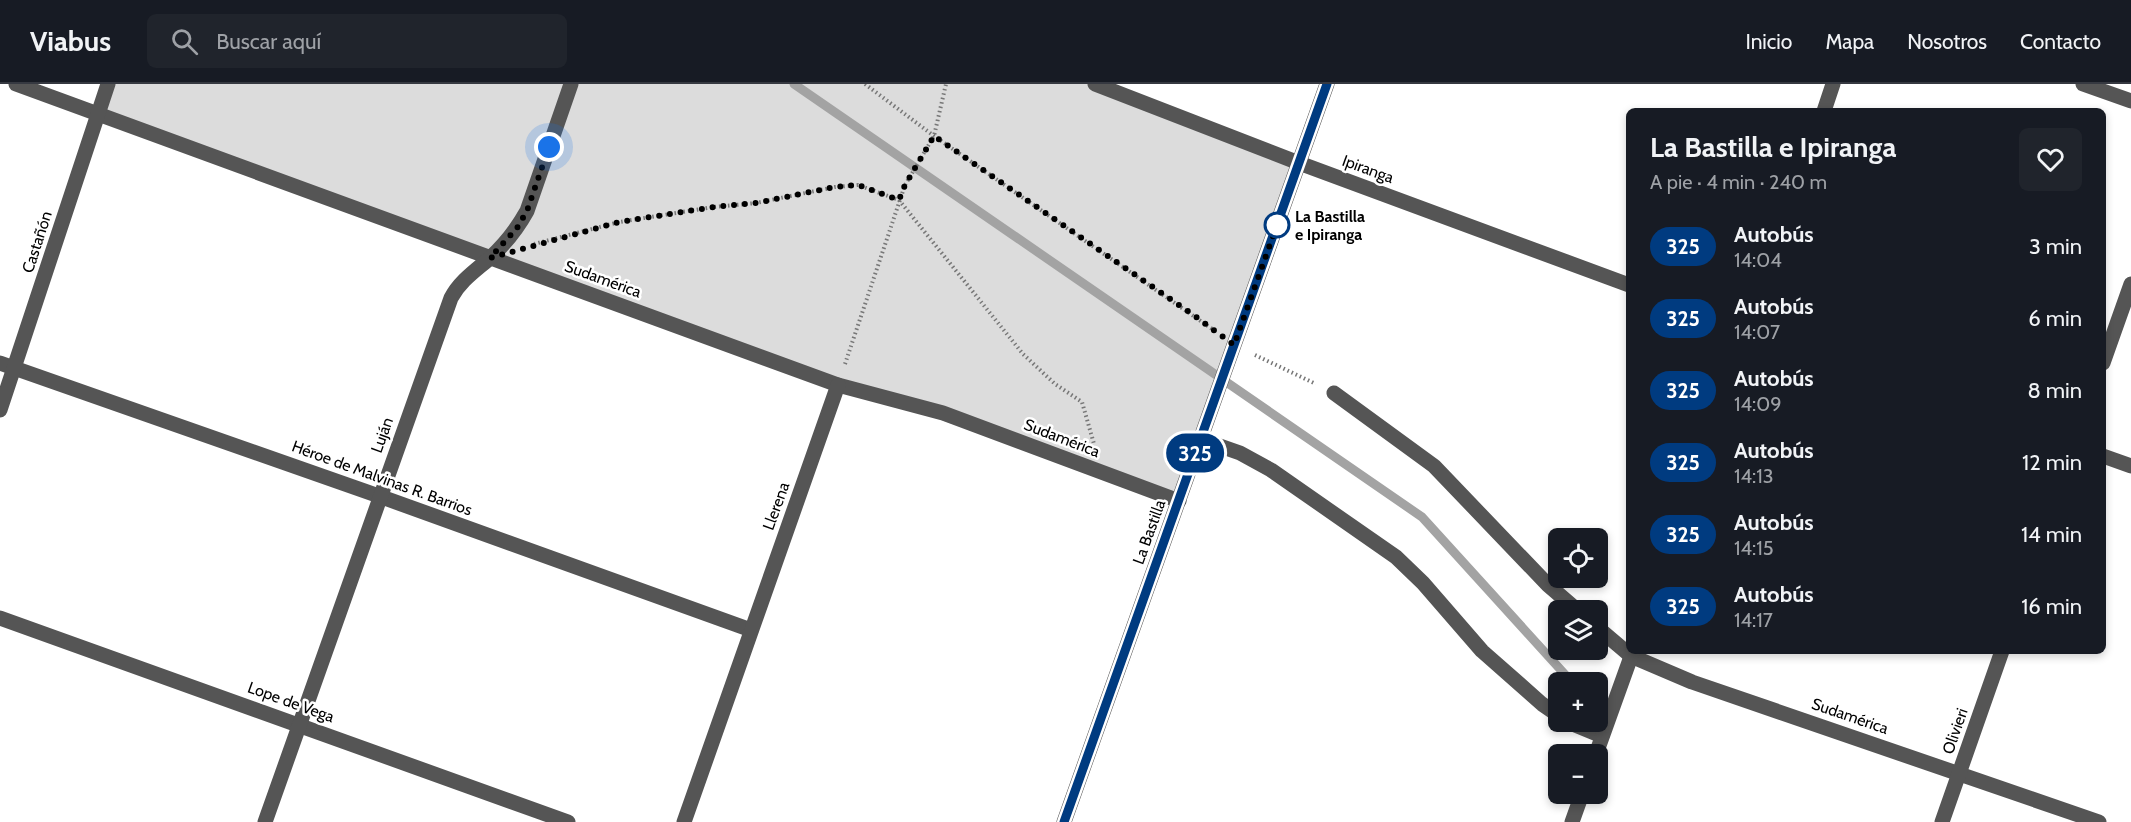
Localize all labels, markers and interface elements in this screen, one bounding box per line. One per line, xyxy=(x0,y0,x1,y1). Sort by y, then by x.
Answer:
search box xyxy=(147,14,567,68)
text: Viabus xyxy=(30,24,111,58)
icon: search xyxy=(168,25,201,58)
text: Buscar aquí xyxy=(216,28,321,55)
text: Inicio xyxy=(1745,29,1792,54)
text: Mapa xyxy=(1825,29,1874,54)
text: Nosotros xyxy=(1907,29,1987,54)
text: Contacto xyxy=(2020,29,2101,54)
button: heart xyxy=(2019,128,2082,191)
text: La Bastilla e Ipiranga xyxy=(1650,130,1896,164)
your location xyxy=(534,132,564,162)
street label: Ipiranga xyxy=(1340,151,1397,187)
text: A pie · 4 min · 240 m xyxy=(1650,170,1827,194)
place label: La Bastilla e Ipiranga xyxy=(1295,207,1365,244)
street label: Castañón xyxy=(18,209,56,275)
marker: La Bastilla e Ipiranga xyxy=(1264,212,1290,238)
text: Autobús xyxy=(1734,221,1814,248)
text: 3 min xyxy=(2029,233,2082,260)
text: 325 xyxy=(1666,234,1700,259)
text: 14:04 xyxy=(1734,248,1782,272)
street label: Sudamérica xyxy=(562,256,644,302)
text: Autobús xyxy=(1734,293,1814,320)
text: 6 min xyxy=(2028,305,2082,332)
text: 325 xyxy=(1666,306,1700,331)
text: 14:07 xyxy=(1734,320,1780,344)
text: Autobús xyxy=(1734,365,1814,392)
text: 8 min xyxy=(2027,377,2082,404)
text: 325 xyxy=(1666,378,1700,403)
text: 14:09 xyxy=(1734,392,1782,416)
street label: Luján xyxy=(367,415,397,455)
street label: Sudamérica xyxy=(1021,415,1103,461)
line badge: 325 xyxy=(1160,434,1230,472)
street label: Héroe de Malvinas R. Barrios xyxy=(289,437,475,520)
text: Autobús xyxy=(1734,437,1814,464)
text: 325 xyxy=(1178,441,1212,466)
text: 12 min xyxy=(2022,449,2082,476)
text: 325 xyxy=(1666,450,1700,475)
text: 14:13 xyxy=(1734,464,1774,488)
street label: Llerena xyxy=(759,479,794,533)
street label: La Bastilla xyxy=(1129,497,1170,567)
text: Autobús xyxy=(1734,509,1814,536)
text: 14 min xyxy=(2021,521,2082,548)
text: 325 xyxy=(1666,522,1700,547)
map controls xyxy=(1548,528,1608,804)
button: locate xyxy=(1548,528,1608,588)
text: 14:15 xyxy=(1734,536,1774,560)
text: Autobús xyxy=(1734,581,1814,608)
text: 16 min xyxy=(2021,593,2082,620)
text: 325 xyxy=(1666,594,1700,619)
button: layers xyxy=(1548,600,1608,660)
text: 14:17 xyxy=(1734,608,1773,632)
button: + xyxy=(1548,672,1608,732)
street label: Lope de Vega xyxy=(245,678,337,727)
street label: Sudamérica xyxy=(1809,694,1891,738)
street label: Olivieri xyxy=(1938,706,1972,756)
button: − xyxy=(1548,744,1608,804)

